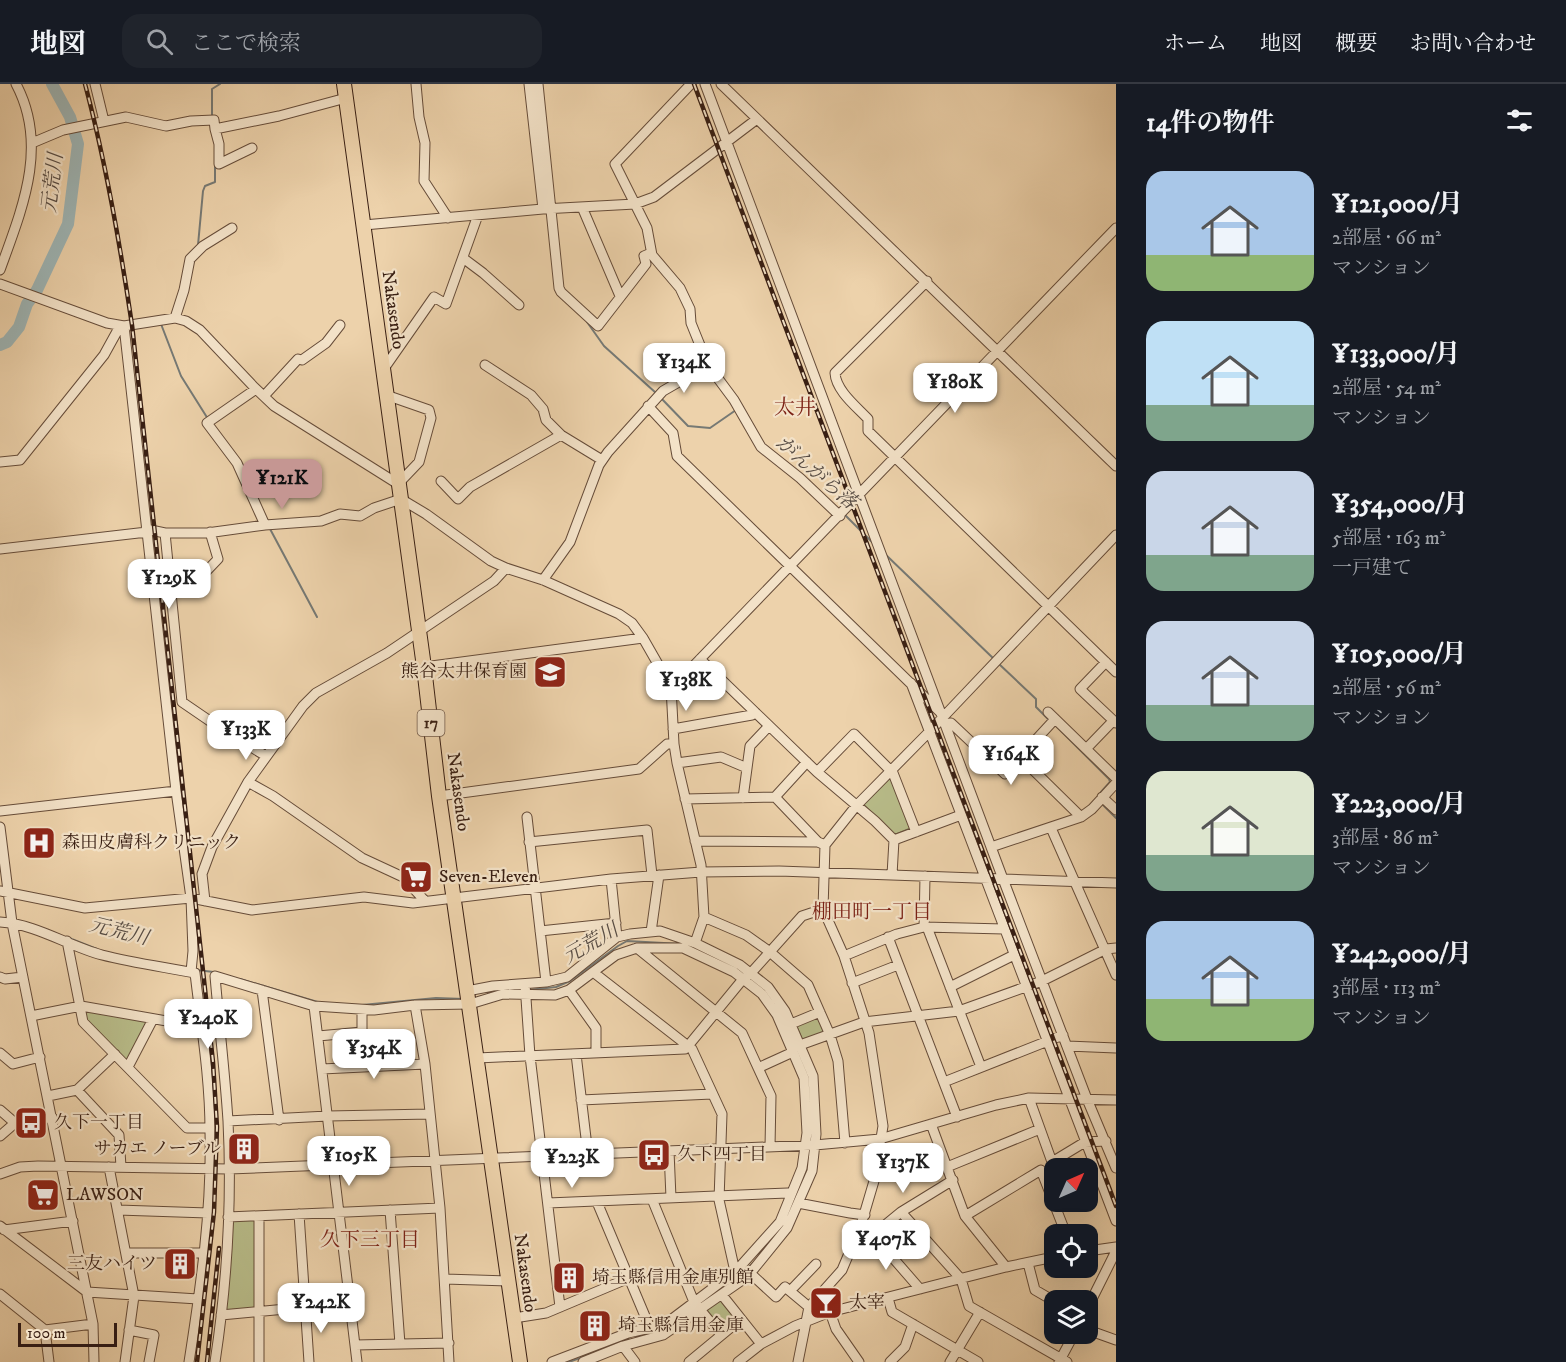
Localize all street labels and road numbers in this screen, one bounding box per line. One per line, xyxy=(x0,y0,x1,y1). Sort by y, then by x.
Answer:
street label: Nakasendo xyxy=(377,269,409,351)
road number: 17 xyxy=(418,710,444,736)
street label: Nakasendo xyxy=(442,751,474,833)
street label: Nakasendo xyxy=(509,1232,541,1314)

